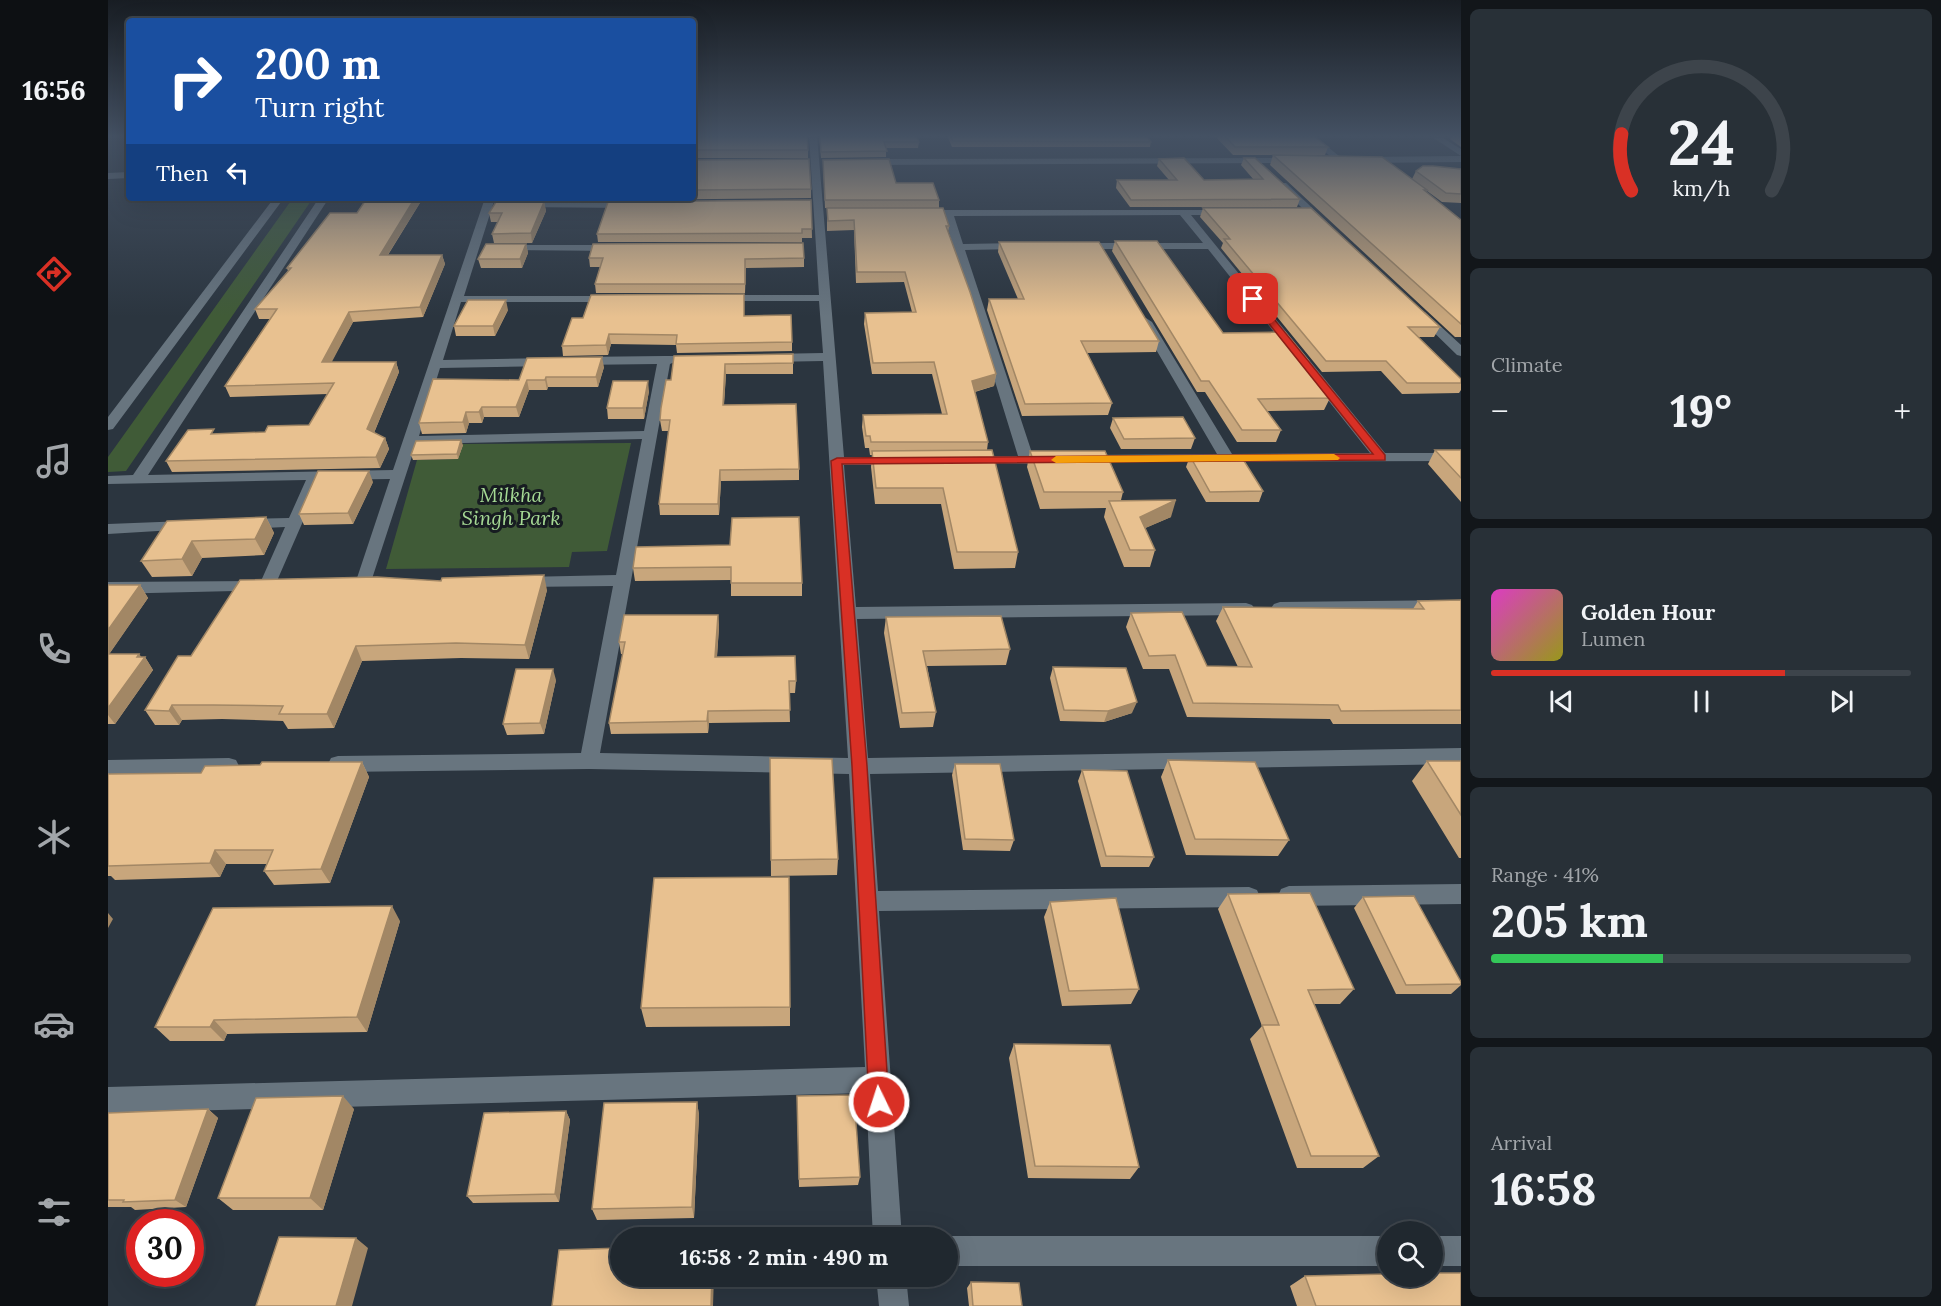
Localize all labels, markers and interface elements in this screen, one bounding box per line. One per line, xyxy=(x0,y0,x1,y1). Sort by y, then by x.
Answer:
text: 200 m xyxy=(255,37,381,91)
icon: right xyxy=(156,42,234,120)
text: 16:56 xyxy=(22,73,86,107)
text: Turn right xyxy=(255,90,384,124)
text: 24 xyxy=(1667,102,1735,182)
icon: left xyxy=(221,156,254,189)
text: Then xyxy=(156,159,209,187)
text: km/h xyxy=(1672,175,1730,203)
icon: directions xyxy=(33,253,75,295)
pin xyxy=(1227,273,1278,324)
icon: arrive xyxy=(1236,282,1269,315)
text: Climate xyxy=(1491,352,1563,377)
text: 19° xyxy=(1670,382,1732,439)
text: − xyxy=(1491,390,1509,432)
text: + xyxy=(1893,390,1911,432)
icon: music xyxy=(33,440,75,482)
park label: Milkha Singh Park xyxy=(461,482,561,530)
text: Golden Hour xyxy=(1581,598,1715,626)
text: Lumen xyxy=(1581,626,1645,651)
icon: phone xyxy=(33,628,75,670)
icon: previous xyxy=(1545,685,1578,718)
icon: pause xyxy=(1685,685,1718,718)
icon: next xyxy=(1825,685,1858,718)
icon: climate xyxy=(33,816,75,858)
text: Range · 41% xyxy=(1491,862,1599,887)
text: 205 km xyxy=(1491,892,1648,949)
icon: car xyxy=(33,1003,75,1045)
position arrow xyxy=(847,1070,911,1134)
text: Arrival xyxy=(1491,1130,1552,1155)
text: 16:58 xyxy=(1491,1160,1596,1217)
icon: filters xyxy=(33,1191,75,1233)
speed limit sign: 30 xyxy=(126,1209,204,1287)
map controls xyxy=(1377,1221,1443,1287)
button: search xyxy=(1377,1221,1443,1287)
text: 16:58 · 2 min · 490 m xyxy=(680,1243,888,1271)

